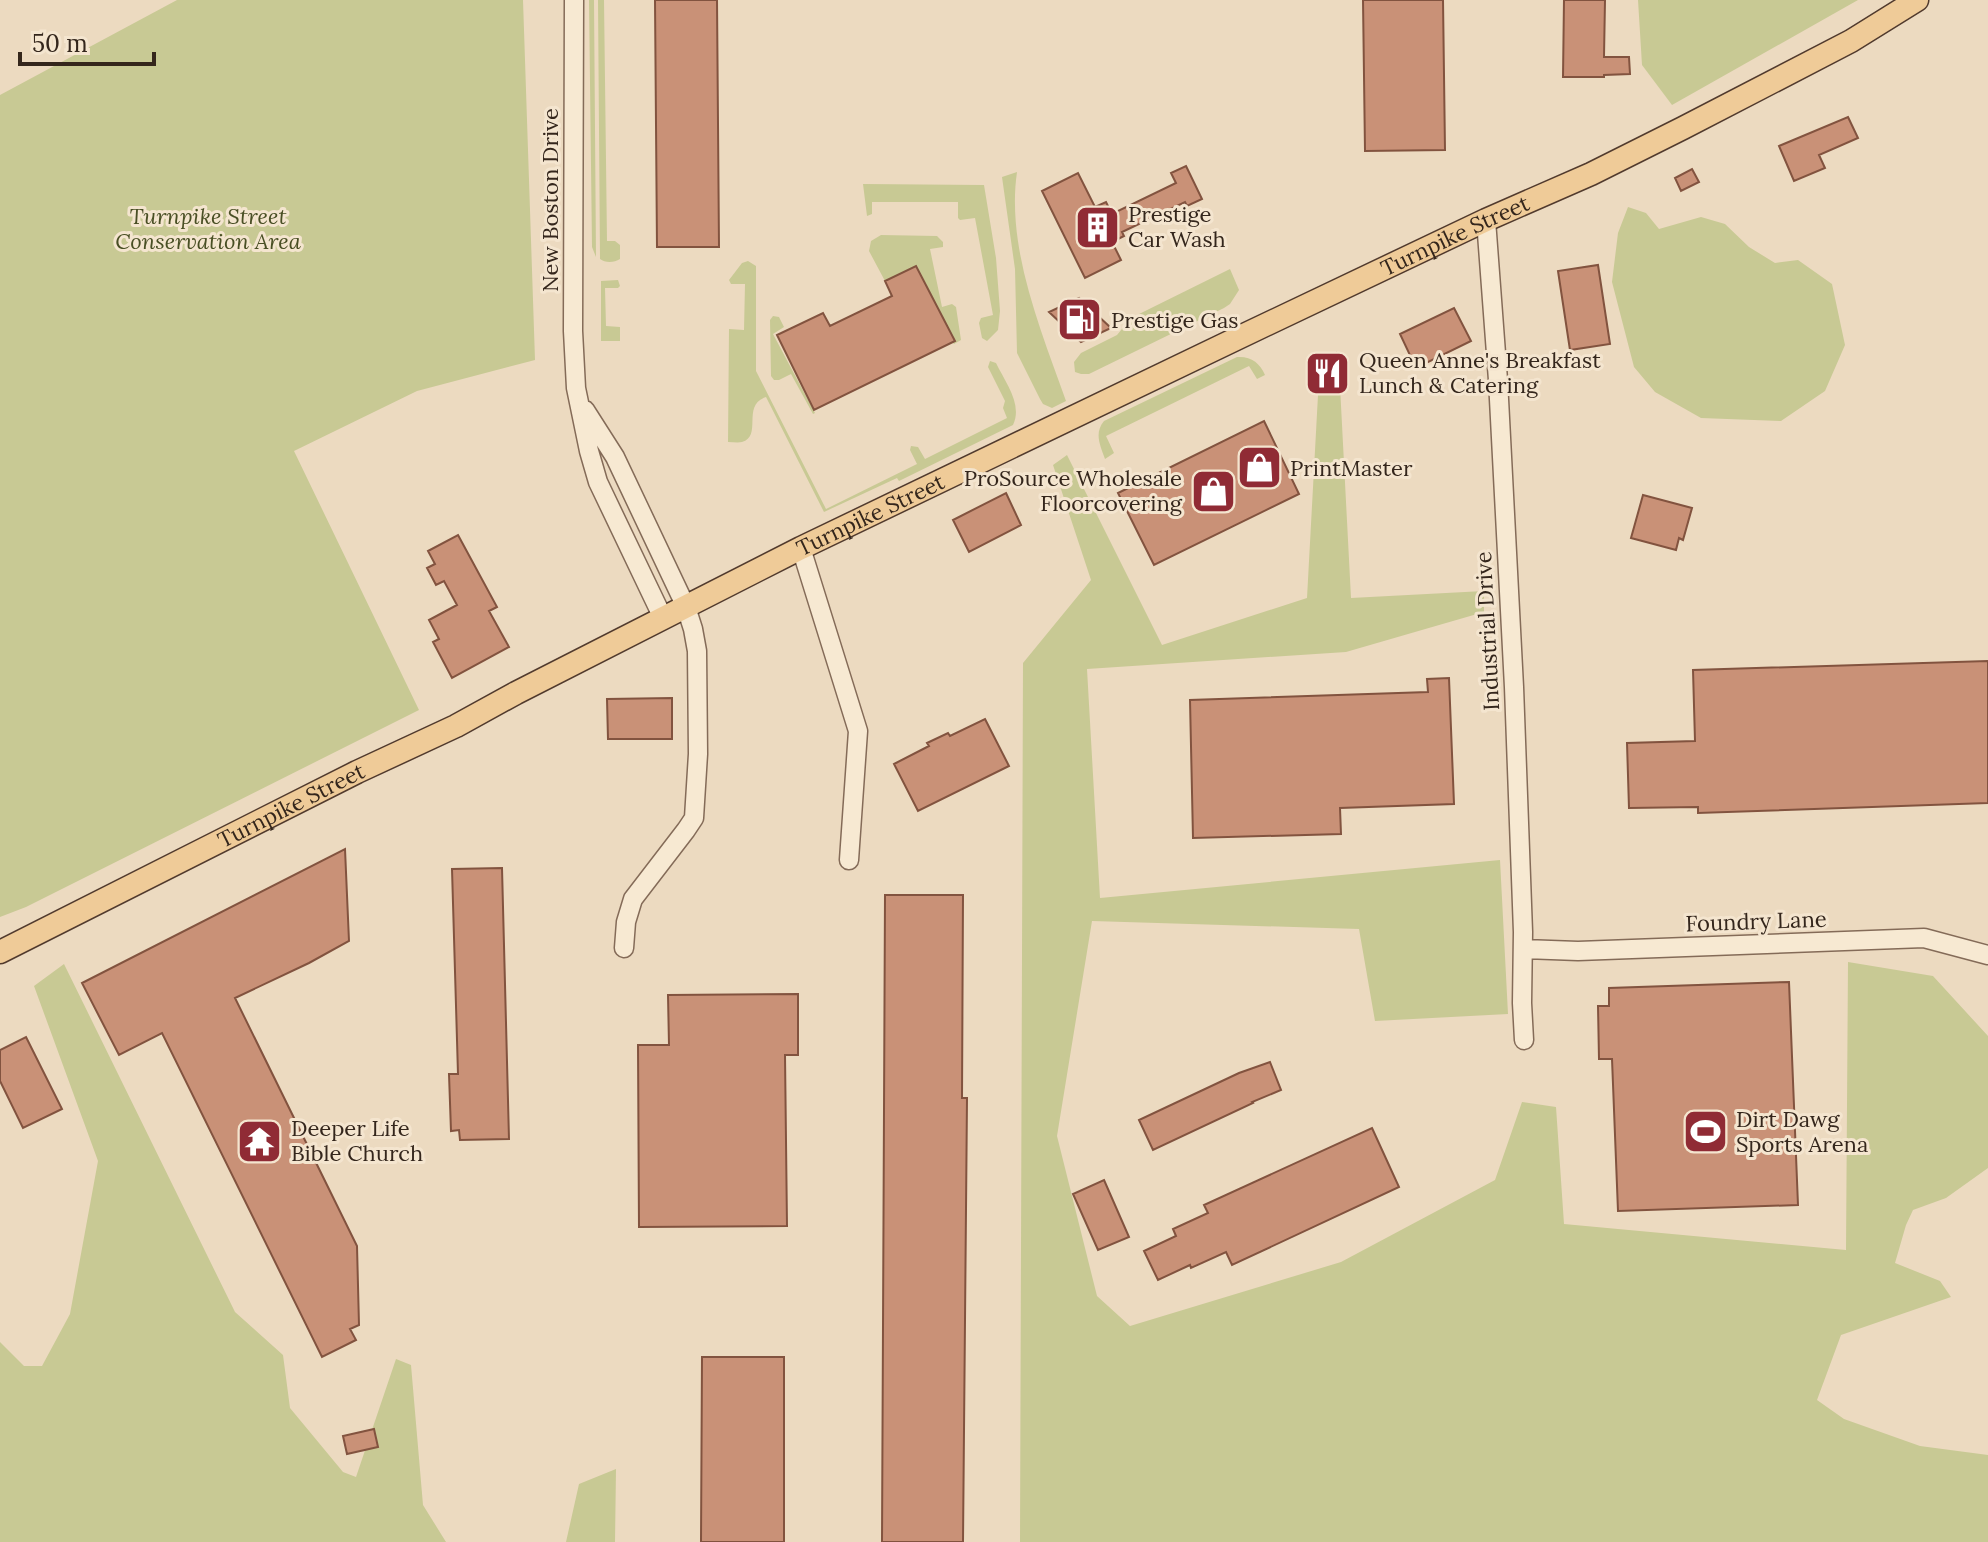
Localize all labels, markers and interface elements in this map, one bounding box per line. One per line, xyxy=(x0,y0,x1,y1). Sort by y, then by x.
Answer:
scale bar xyxy=(20,16,154,66)
text: 50 m xyxy=(32,28,88,59)
street label: New Boston Drive xyxy=(536,108,564,292)
street label: Turnpike Street xyxy=(1376,189,1534,282)
place label: Prestige Car Wash xyxy=(1128,200,1226,253)
park label: Turnpike Street Conservation Area xyxy=(115,202,302,255)
building icon: Prestige Car Wash xyxy=(1073,203,1121,251)
fuel station icon: Prestige Gas xyxy=(1056,296,1104,344)
place label: Prestige Gas xyxy=(1111,306,1239,334)
place label: Queen Anne's Breakfast Lunch & Catering xyxy=(1359,346,1601,399)
restaurant icon: Queen Anne's Breakfast Lunch & Catering xyxy=(1304,349,1352,397)
shop icon: PrintMaster xyxy=(1235,444,1283,492)
place label: PrintMaster xyxy=(1290,454,1413,482)
place label: ProSource Wholesale Floorcovering xyxy=(964,464,1183,517)
street label: Turnpike Street xyxy=(792,467,949,562)
shop icon: ProSource Wholesale Floorcovering xyxy=(1189,467,1237,515)
street label: Industrial Drive xyxy=(1469,551,1505,711)
street label: Turnpike Street xyxy=(213,756,369,854)
street label: Foundry Lane xyxy=(1685,905,1827,937)
place label: Dirt Dawg Sports Arena xyxy=(1736,1105,1868,1158)
sports icon: Dirt Dawg Sports Arena xyxy=(1681,1108,1729,1156)
place label: Deeper Life Bible Church xyxy=(291,1114,423,1167)
temple icon: Deeper Life Bible Church xyxy=(236,1117,284,1165)

